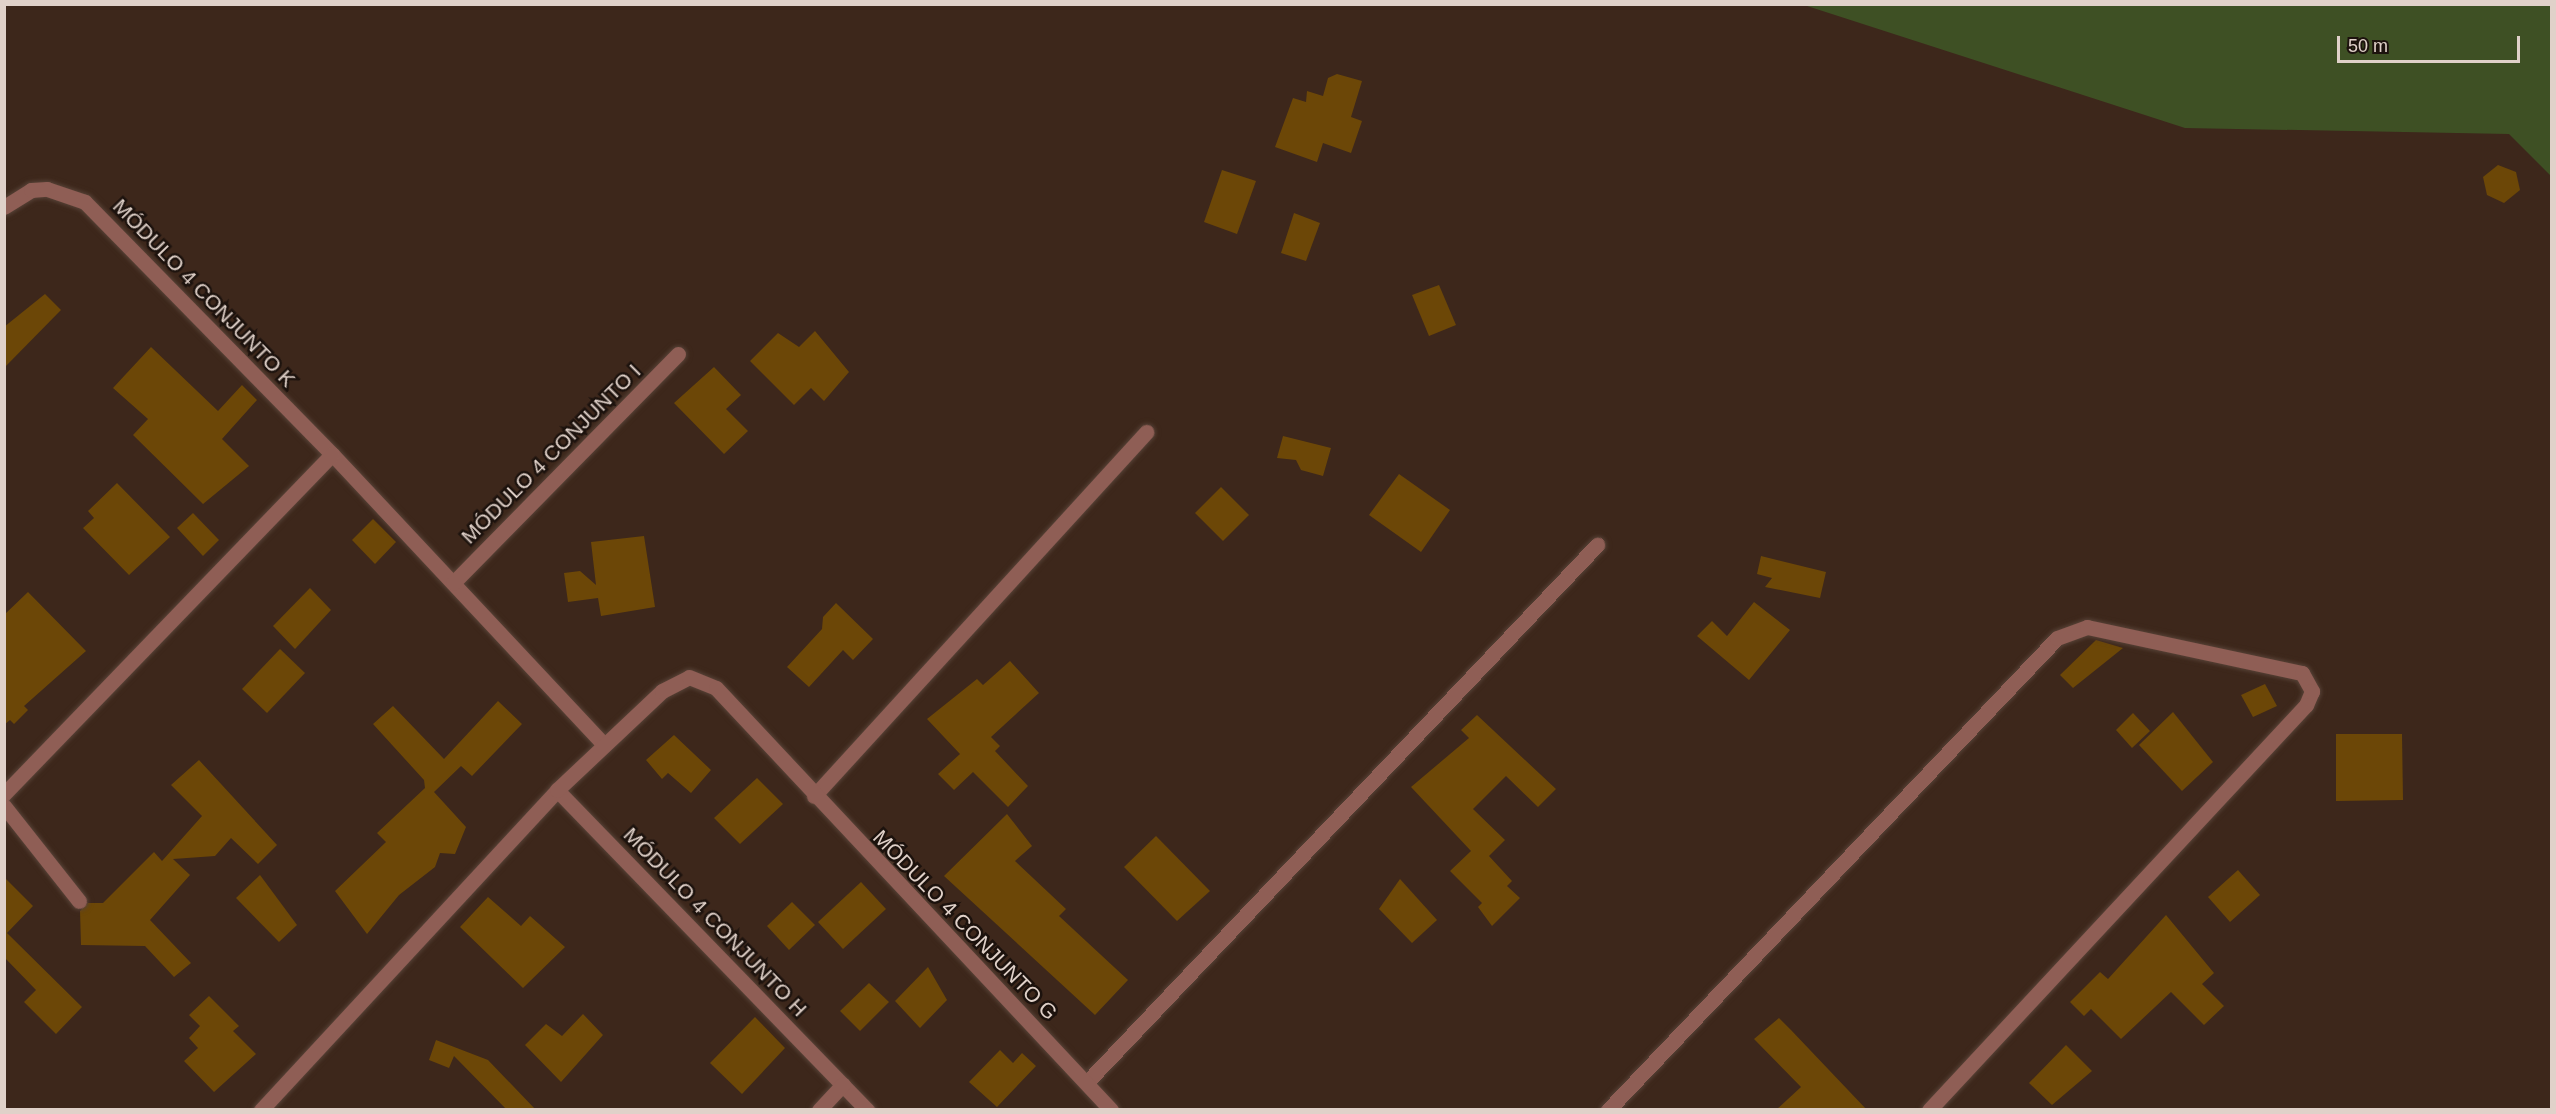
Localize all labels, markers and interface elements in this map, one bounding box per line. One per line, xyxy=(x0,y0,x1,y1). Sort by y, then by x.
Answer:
scale bar xyxy=(2340,24,2523,62)
text: 50 m xyxy=(2348,36,2388,56)
street label: MÓDULO 4 CONJUNTO K xyxy=(108,194,300,392)
street label: MÓDULO 4 CONJUNTO I xyxy=(456,359,646,549)
street label: MÓDULO 4 CONJUNTO H xyxy=(618,822,812,1022)
street label: MÓDULO 4 CONJUNTO G xyxy=(868,825,1062,1025)

